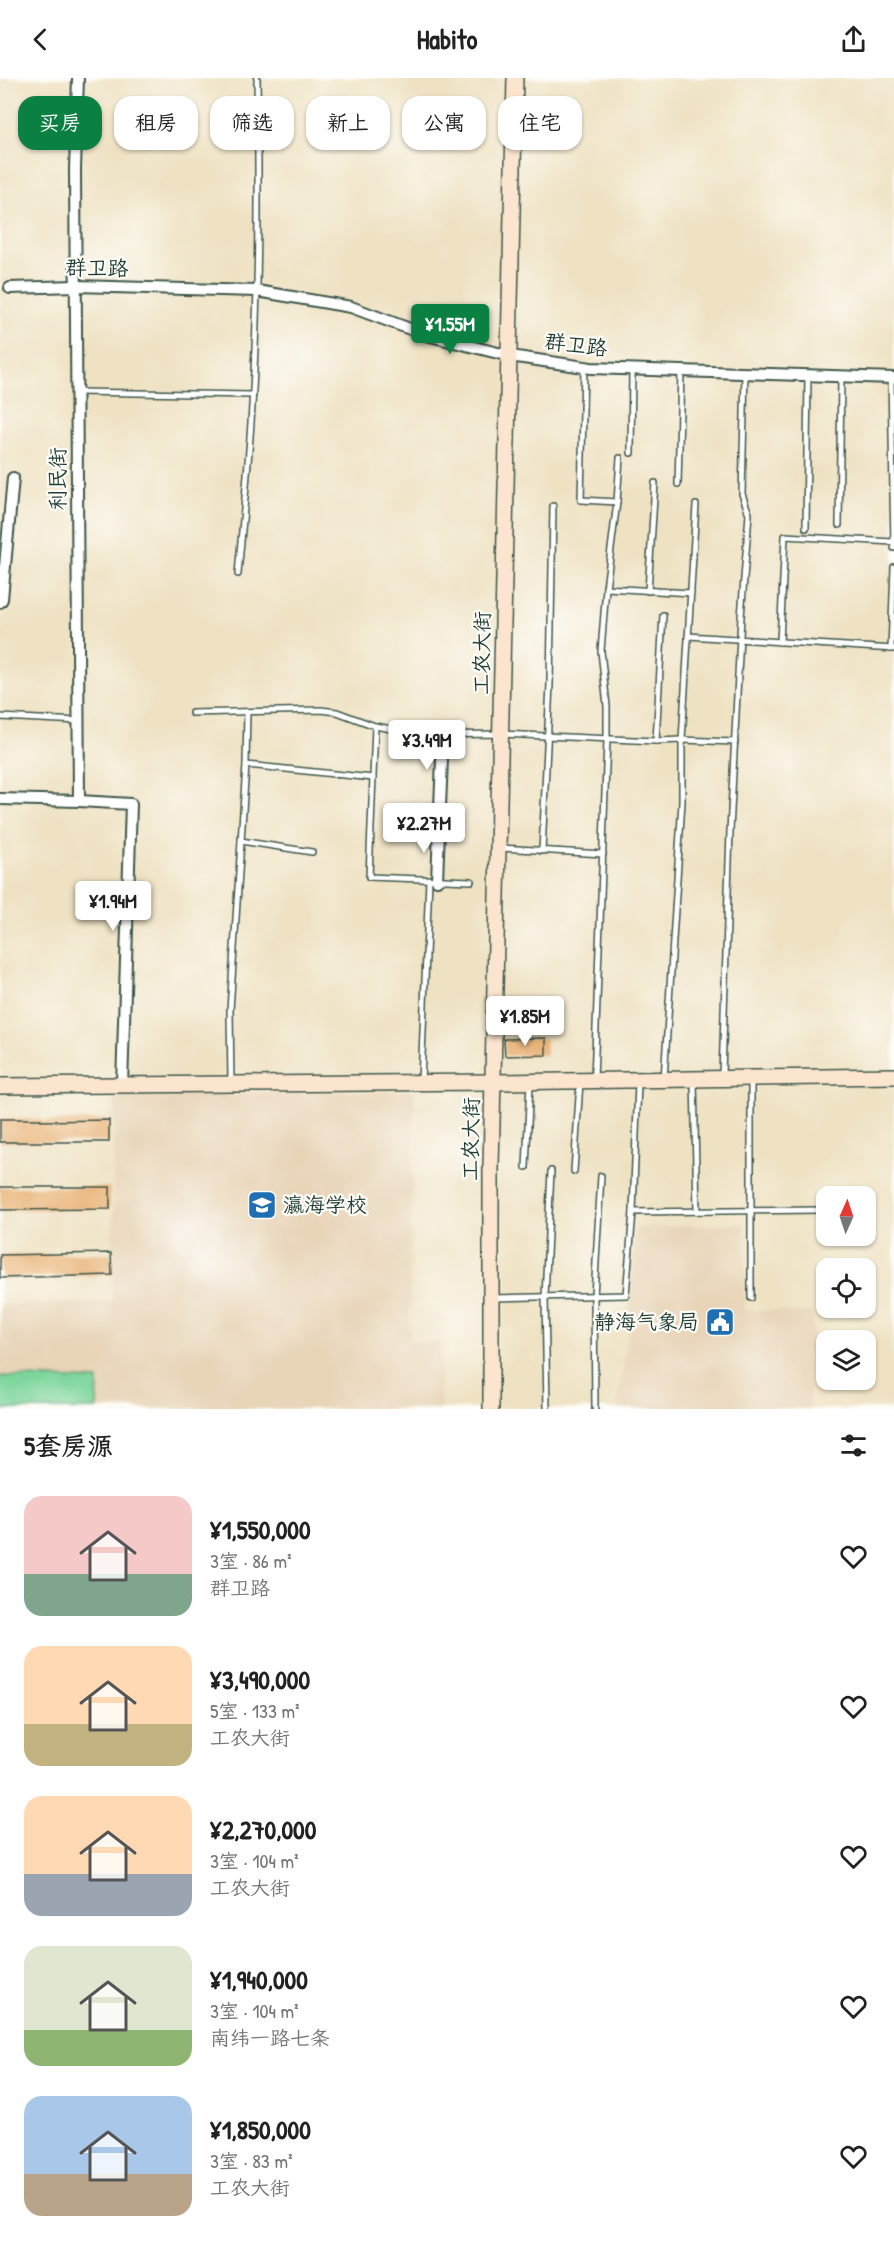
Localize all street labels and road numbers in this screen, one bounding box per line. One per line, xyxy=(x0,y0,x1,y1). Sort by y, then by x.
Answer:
street label: 群卫路 xyxy=(65,252,129,283)
street label: 群卫路 xyxy=(543,326,609,363)
street label: 利民街 xyxy=(43,448,72,511)
street label: 工农大街 xyxy=(466,611,497,695)
street label: 工农大街 xyxy=(455,1097,486,1181)

